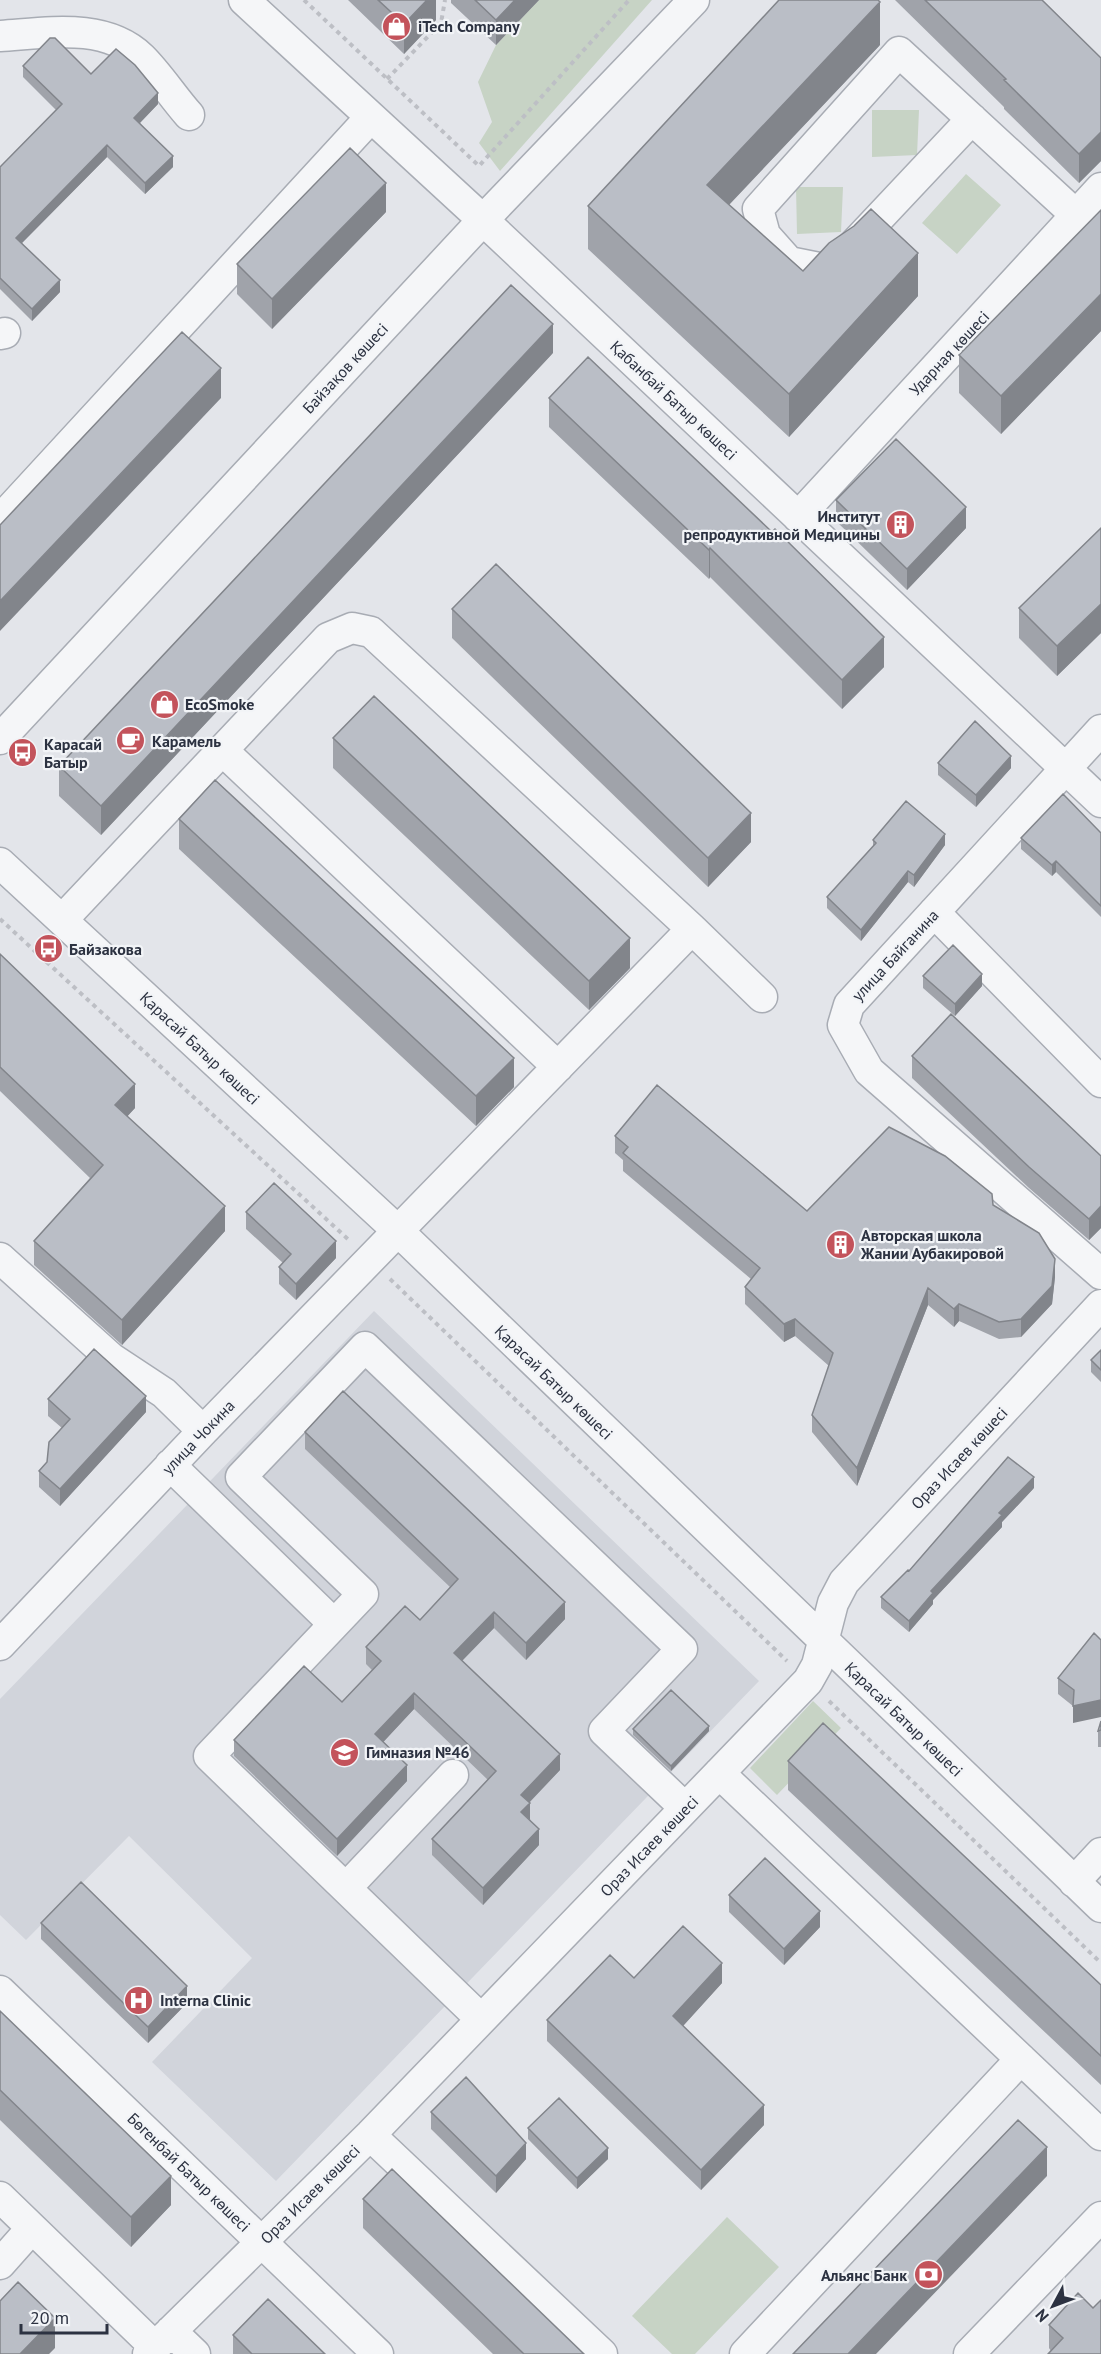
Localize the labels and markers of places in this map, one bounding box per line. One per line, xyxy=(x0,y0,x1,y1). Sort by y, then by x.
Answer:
shop icon: iTech Company xyxy=(381,10,413,42)
place label: iTech Company xyxy=(418,16,520,36)
place label: Институт репродуктивной Медицины xyxy=(683,506,880,544)
building icon: Институт репродуктивной Медицины xyxy=(885,509,917,541)
shop icon: EcoSmoke xyxy=(148,688,180,720)
place label: EcoSmoke xyxy=(185,694,254,714)
cafe icon: Карамель xyxy=(115,725,147,757)
place label: Карамель xyxy=(152,731,221,751)
place label: Карасай Батыр xyxy=(44,734,102,772)
bus stop icon: Карасай Батыр xyxy=(7,737,39,769)
bus stop icon: Байзакова xyxy=(32,933,64,965)
place label: Байзакова xyxy=(69,939,142,959)
place label: Авторская школа Жании Аубакировой xyxy=(860,1225,1004,1263)
building icon: Авторская школа Жании Аубакировой xyxy=(824,1228,856,1260)
school or university icon: Гимназия №46 xyxy=(329,1736,361,1768)
place label: Гимназия №46 xyxy=(366,1742,470,1762)
hospital icon: Interna Clinic xyxy=(123,1984,155,2016)
place label: Interna Clinic xyxy=(160,1990,251,2010)
bank icon: Альянс Банк xyxy=(912,2259,944,2291)
place label: Альянс Банк xyxy=(821,2265,907,2285)

